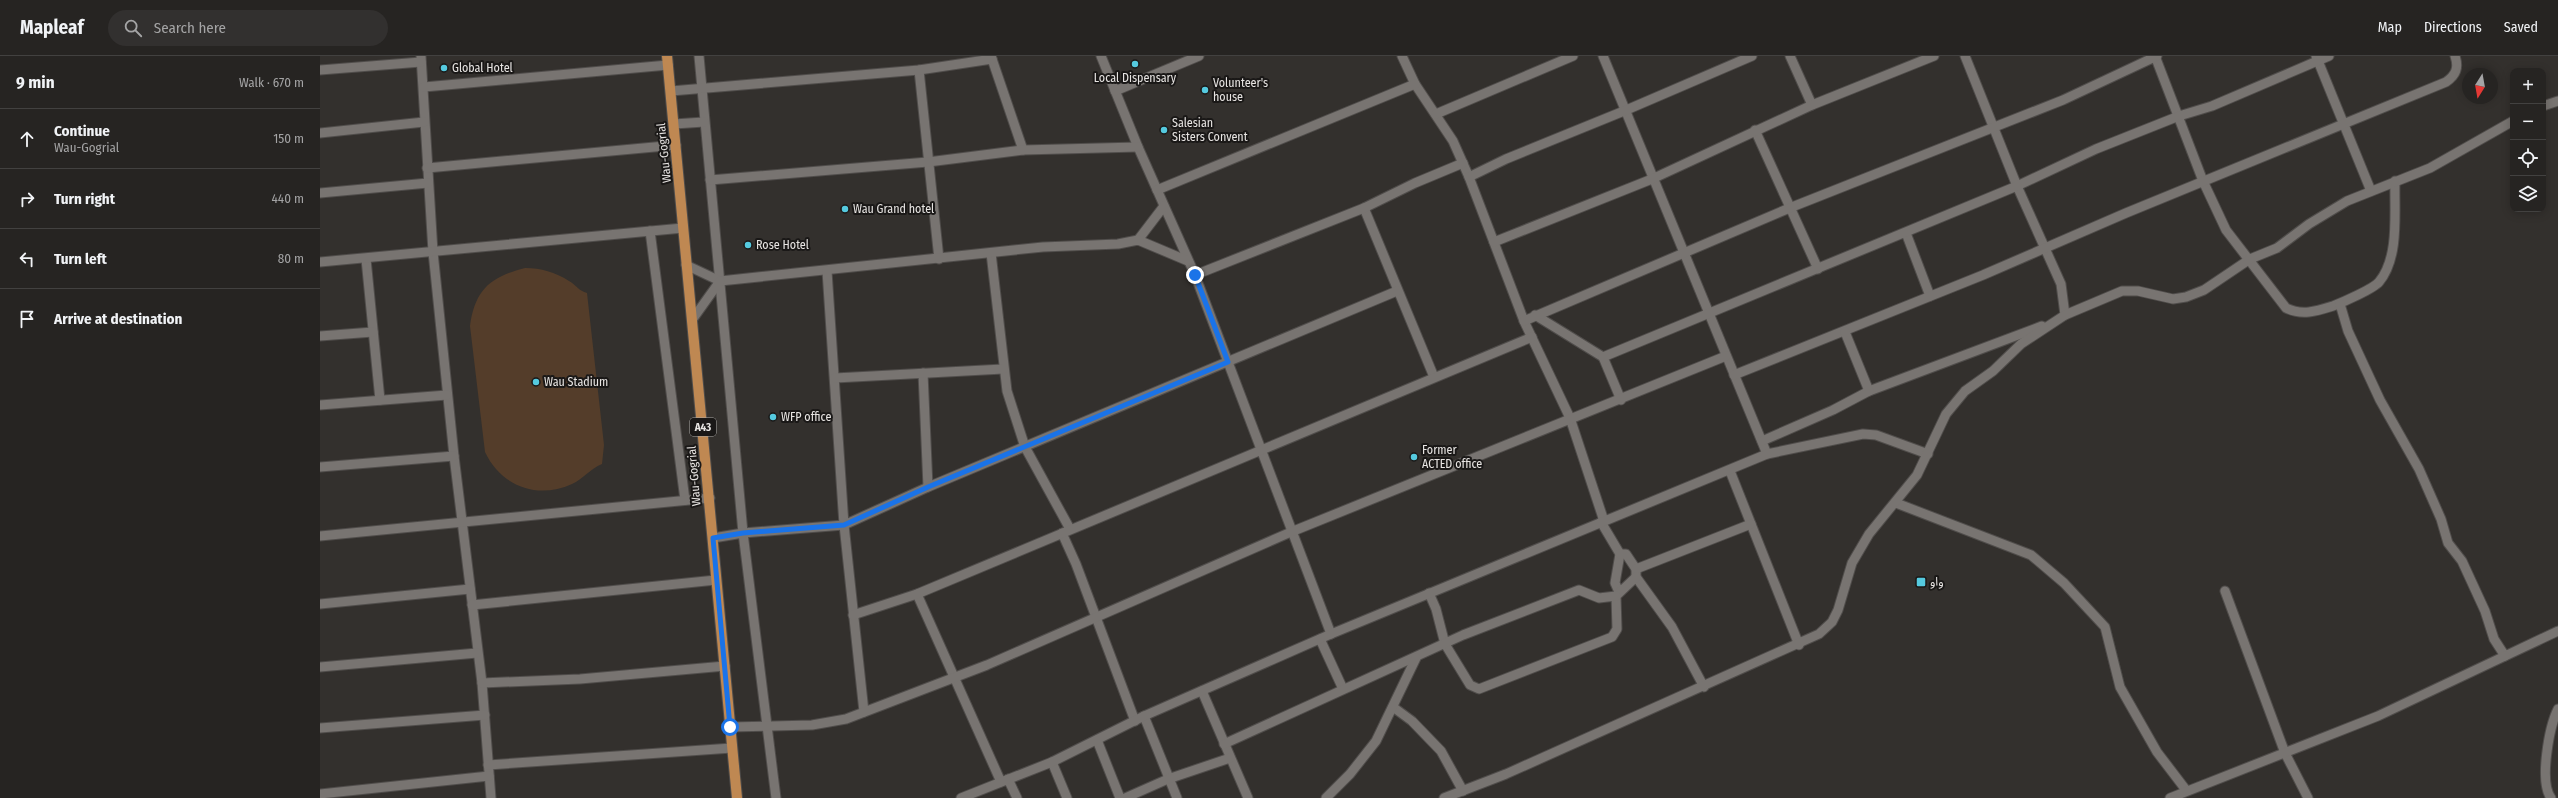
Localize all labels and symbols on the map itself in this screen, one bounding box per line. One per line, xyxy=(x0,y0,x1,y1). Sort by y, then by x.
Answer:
marker: Local Dispensary xyxy=(1130,59,1140,69)
place label: Global Hotel xyxy=(452,61,513,75)
marker: Global Hotel xyxy=(439,63,449,73)
north arrow xyxy=(2462,68,2498,104)
place label: Local Dispensary xyxy=(1094,71,1177,85)
place label: Volunteer's house xyxy=(1213,76,1268,104)
marker: Volunteer's house xyxy=(1200,85,1210,95)
place label: Salesian Sisters Convent xyxy=(1172,116,1248,144)
street label: Wau-Gogrial xyxy=(654,122,674,184)
marker: Salesian Sisters Convent xyxy=(1159,125,1169,135)
place label: Wau Grand hotel xyxy=(853,202,934,216)
marker: Wau Grand hotel xyxy=(840,204,850,214)
place label: Rose Hotel xyxy=(756,238,809,252)
marker: Rose Hotel xyxy=(743,240,753,250)
route end xyxy=(1186,266,1204,284)
place label: Wau Stadium xyxy=(544,375,608,389)
marker: Wau Stadium xyxy=(531,377,541,387)
place label: WFP office xyxy=(781,410,832,424)
marker: WFP office xyxy=(768,412,778,422)
road number: A43 xyxy=(690,418,716,436)
place label: Former ACTED office xyxy=(1422,443,1482,471)
street label: Wau-Gogrial xyxy=(684,445,704,507)
marker: Former ACTED office xyxy=(1409,452,1419,462)
place label: واو xyxy=(1930,575,1944,589)
marker: واو xyxy=(1915,576,1927,588)
route start xyxy=(721,718,739,736)

